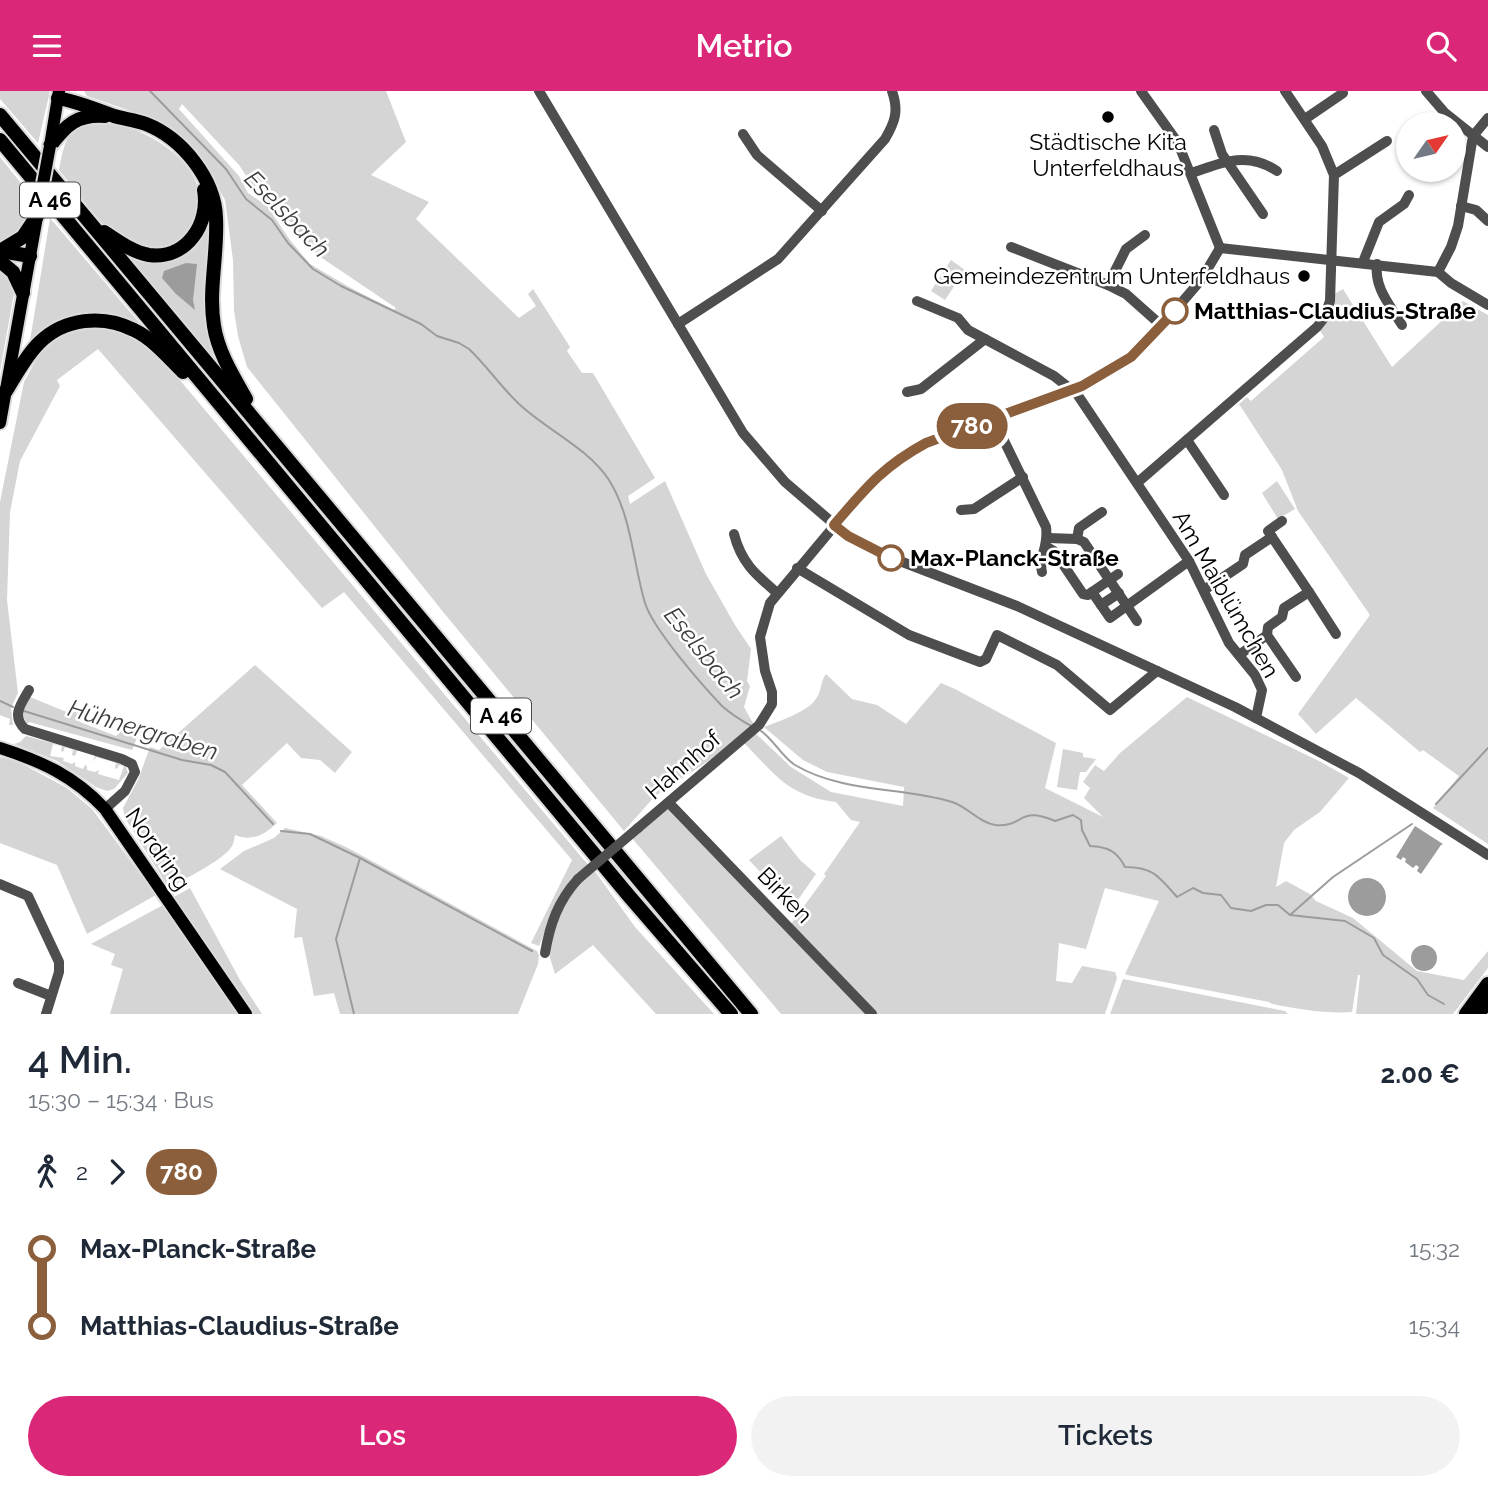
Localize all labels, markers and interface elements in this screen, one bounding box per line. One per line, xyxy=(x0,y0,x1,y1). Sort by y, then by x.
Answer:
icon: menu xyxy=(28,27,66,65)
text: Metrio xyxy=(695,27,793,64)
icon: search xyxy=(1422,27,1460,65)
marker: Städtische Kita Unterfeldhaus xyxy=(1100,109,1116,125)
north arrow xyxy=(1396,112,1466,182)
map controls xyxy=(1396,112,1466,182)
place label: Städtische Kita Unterfeldhaus xyxy=(1029,128,1187,181)
water label: Eselsbach xyxy=(239,164,336,263)
road number: A 46 xyxy=(20,183,80,217)
place label: Gemeindezentrum Unterfeldhaus xyxy=(933,262,1290,289)
marker: Gemeindezentrum Unterfeldhaus xyxy=(1296,268,1312,284)
place label: Matthias-Claudius-Straße xyxy=(1194,297,1476,324)
marker: Matthias-Claudius-Straße xyxy=(1162,298,1188,324)
line badge: 780 xyxy=(932,403,1012,449)
text: 780 xyxy=(951,411,993,440)
street label: Am Maiblümchen xyxy=(1168,505,1285,682)
place label: Max-Planck-Straße xyxy=(910,544,1119,571)
marker: Max-Planck-Straße xyxy=(878,545,904,571)
water label: Eselsbach xyxy=(658,601,750,705)
water label: Hühnergraben xyxy=(65,693,222,766)
road number: A 46 xyxy=(471,699,531,733)
street label: Hahnhof xyxy=(640,724,727,805)
street label: Nordring xyxy=(120,802,196,895)
street label: Birken xyxy=(752,861,818,928)
text: 4 Min. xyxy=(28,1037,132,1082)
text: 2.00 € xyxy=(1381,1059,1460,1089)
text: 15:30 – 15:34 · Bus xyxy=(28,1086,214,1113)
icon: walk xyxy=(28,1153,66,1191)
icon: forward xyxy=(98,1153,136,1191)
text: 780 xyxy=(160,1157,203,1186)
text: 2 xyxy=(76,1158,88,1185)
text: Max-Planck-Straße xyxy=(80,1234,316,1264)
text: 15:32 xyxy=(1409,1235,1460,1262)
text: Matthias-Claudius-Straße xyxy=(80,1311,399,1341)
text: 15:34 xyxy=(1408,1312,1460,1339)
button: Los xyxy=(28,1396,737,1476)
button: Tickets xyxy=(751,1396,1460,1476)

